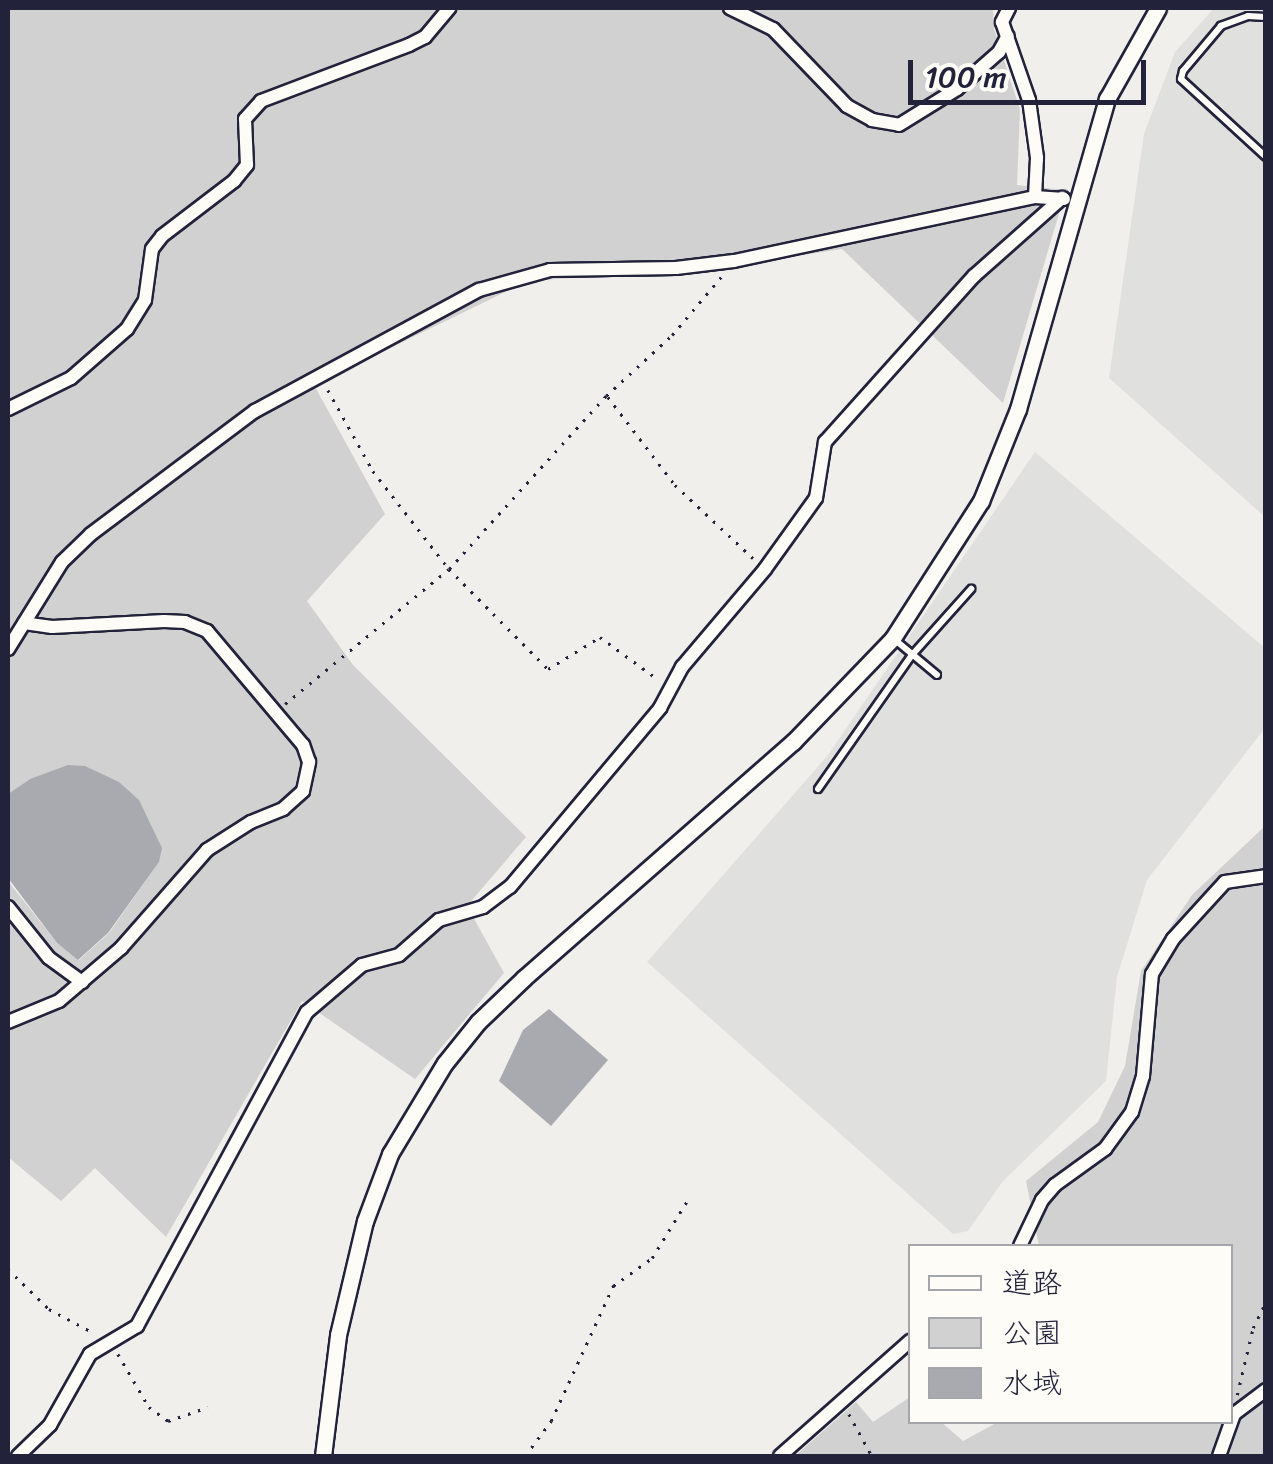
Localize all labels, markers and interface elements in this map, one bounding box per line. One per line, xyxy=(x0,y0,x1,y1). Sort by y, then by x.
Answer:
scale bar xyxy=(913,40,1150,102)
text: 100 m xyxy=(925,50,1007,104)
legend xyxy=(908,1244,1233,1424)
text: 道路 xyxy=(1002,1256,1062,1310)
text: 公園 xyxy=(1002,1306,1062,1360)
text: 水域 xyxy=(1002,1356,1062,1410)

